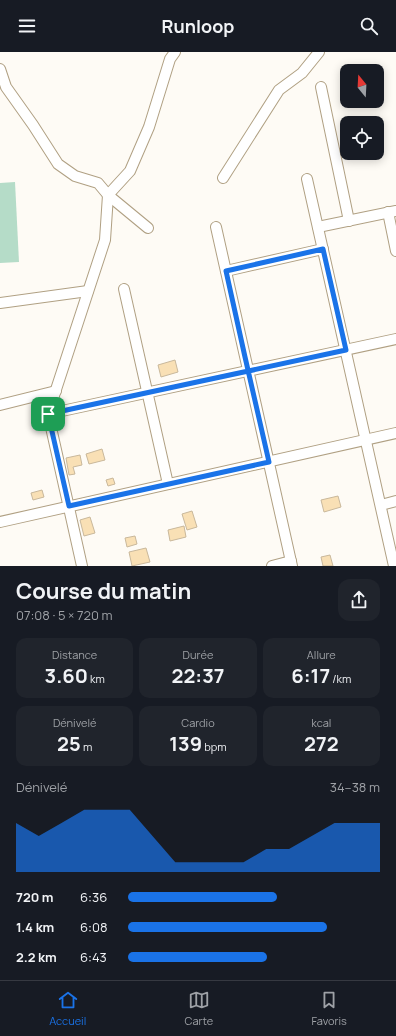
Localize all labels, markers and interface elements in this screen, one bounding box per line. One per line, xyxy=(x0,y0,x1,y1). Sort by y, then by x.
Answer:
text: Runloop xyxy=(162,14,234,38)
icon: menu xyxy=(16,15,38,37)
icon: search xyxy=(358,15,380,37)
north arrow xyxy=(340,64,384,108)
map controls xyxy=(340,64,384,160)
button: locate xyxy=(340,116,384,160)
pin xyxy=(31,397,65,431)
icon: arrive xyxy=(37,403,59,425)
text: Course du matin xyxy=(16,576,191,606)
button: share xyxy=(338,579,380,621)
text: 07:08 · 5 × 720 m xyxy=(16,606,113,624)
text: Distance xyxy=(52,647,97,662)
text: Durée xyxy=(183,647,213,662)
text: Allure xyxy=(307,647,336,662)
text: 3.60 xyxy=(45,662,88,689)
text: 22:37 xyxy=(172,662,224,689)
text: 6:17 xyxy=(291,662,330,689)
text: km xyxy=(88,671,105,686)
text: /km xyxy=(330,671,351,686)
text: Dénivelé xyxy=(53,715,96,730)
text: Cardio xyxy=(181,715,215,730)
text: kcal xyxy=(311,715,331,730)
text: 25 xyxy=(57,730,81,757)
text: 139 xyxy=(169,730,202,757)
text: 272 xyxy=(304,730,339,757)
text: m xyxy=(81,739,92,754)
text: bpm xyxy=(202,739,227,754)
text: Dénivelé xyxy=(16,778,67,796)
text: 34–38 m xyxy=(330,778,380,796)
text: 720 m xyxy=(16,888,54,906)
text: 6:36 xyxy=(80,888,107,906)
text: 1.4 km xyxy=(16,918,54,936)
text: 6:08 xyxy=(80,918,107,936)
text: 2.2 km xyxy=(16,948,57,966)
text: 6:43 xyxy=(80,948,107,966)
tab: Accueil xyxy=(49,989,86,1028)
tab: Carte xyxy=(185,989,213,1028)
tab: Favoris xyxy=(311,989,347,1028)

